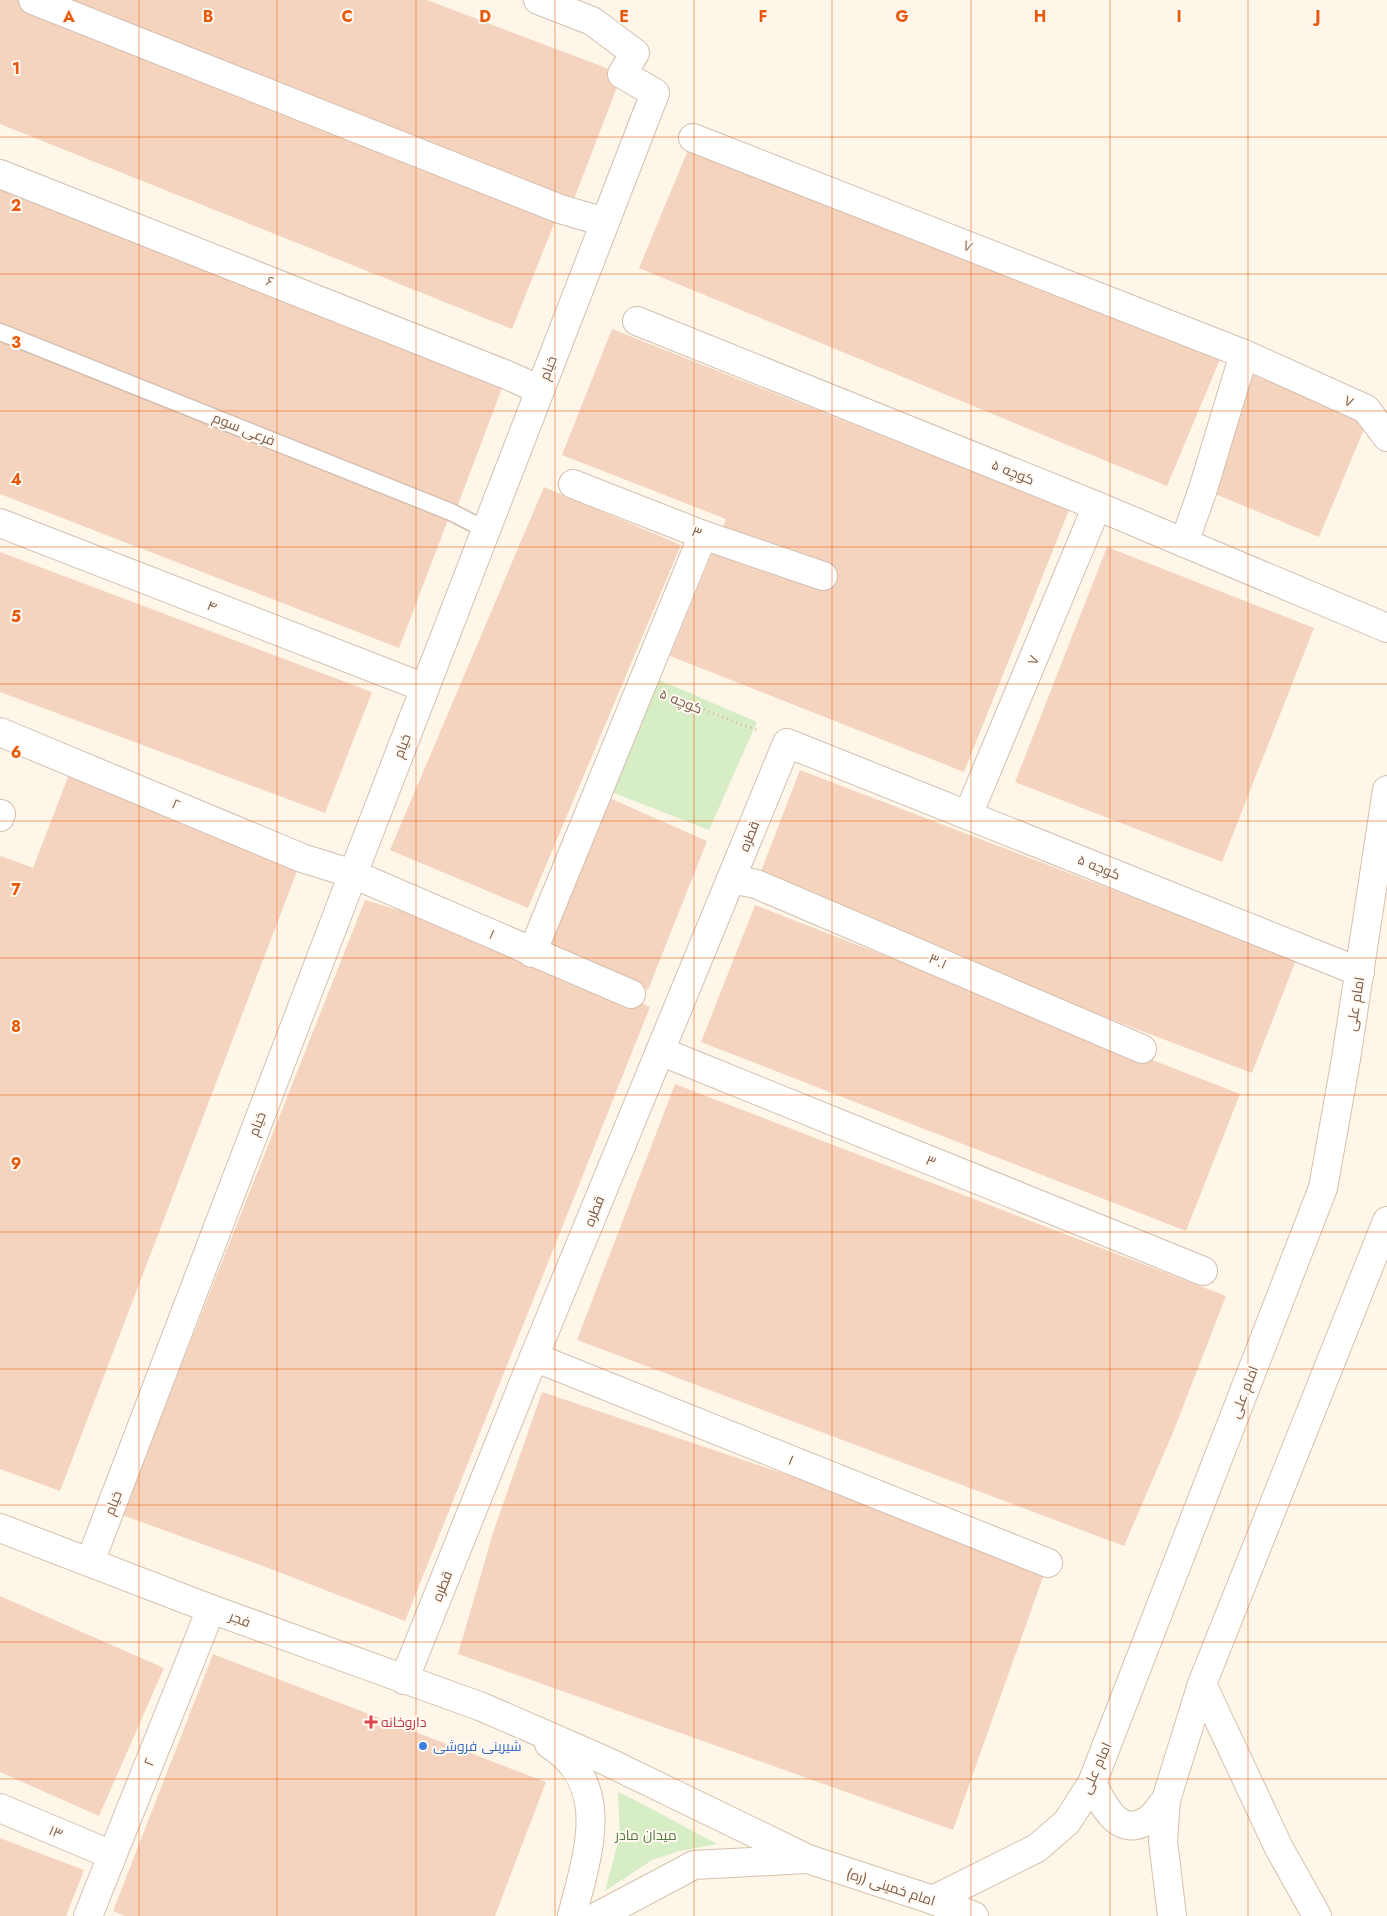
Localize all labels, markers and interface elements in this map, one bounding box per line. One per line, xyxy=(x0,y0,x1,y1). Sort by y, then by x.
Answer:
text: A xyxy=(62,5,75,28)
text: B xyxy=(203,5,213,28)
text: C xyxy=(341,5,353,28)
text: D xyxy=(479,5,491,28)
text: E xyxy=(619,5,629,28)
text: F xyxy=(759,5,767,28)
text: G xyxy=(895,5,909,28)
text: H xyxy=(1034,5,1046,28)
text: I xyxy=(1176,5,1182,28)
text: J xyxy=(1312,5,1321,28)
text: 1 xyxy=(12,57,20,80)
text: 2 xyxy=(11,194,21,217)
street label: ۷ xyxy=(960,235,976,257)
street label: ۶ xyxy=(263,270,277,292)
text: 3 xyxy=(11,331,21,354)
street label: خیام xyxy=(534,353,562,383)
street label: ۷ xyxy=(1341,390,1357,412)
street label: فرعی سوم xyxy=(210,407,278,451)
street label: کوچه ۵ xyxy=(989,454,1037,490)
text: 4 xyxy=(10,468,22,491)
street label: ۳ xyxy=(689,521,705,543)
street label: ۴ xyxy=(204,595,220,617)
text: 5 xyxy=(11,605,21,628)
street label: ۷ xyxy=(1022,652,1044,668)
street label: کوچه ۵ xyxy=(657,683,705,719)
street label: خیام xyxy=(388,731,416,761)
text: 6 xyxy=(11,741,21,764)
street label: ۲ xyxy=(169,793,183,815)
street label: قطره xyxy=(734,818,764,854)
street label: کوچه ۵ xyxy=(1075,849,1123,885)
text: 7 xyxy=(11,878,21,901)
street label: ۱ xyxy=(486,924,498,944)
street label: ۳.۱ xyxy=(926,948,950,974)
street label: امام علی xyxy=(1341,975,1369,1033)
text: 8 xyxy=(11,1015,21,1038)
street label: خیام xyxy=(243,1109,271,1139)
street label: ۳ xyxy=(923,1150,939,1172)
text: 9 xyxy=(11,1152,21,1175)
street label: قطره xyxy=(579,1193,609,1229)
street label: امام علی xyxy=(1225,1363,1263,1421)
street label: ۱ xyxy=(785,1450,797,1470)
street label: خیام xyxy=(99,1488,127,1518)
street label: قطره xyxy=(427,1568,457,1604)
street label: فجر xyxy=(226,1606,253,1632)
place label: داروخانه xyxy=(381,1712,427,1732)
marker: داروخانه xyxy=(365,1716,377,1728)
place label: شیرینی فروشی xyxy=(433,1736,522,1756)
street label: امام علی xyxy=(1076,1739,1116,1797)
marker: شیرینی فروشی xyxy=(417,1740,429,1752)
street label: ۲ xyxy=(138,1755,160,1769)
street label: ۱۳ xyxy=(46,1820,66,1844)
park label: میدان مادر xyxy=(614,1825,677,1845)
street label: امام خمینی (ره) xyxy=(844,1863,938,1911)

